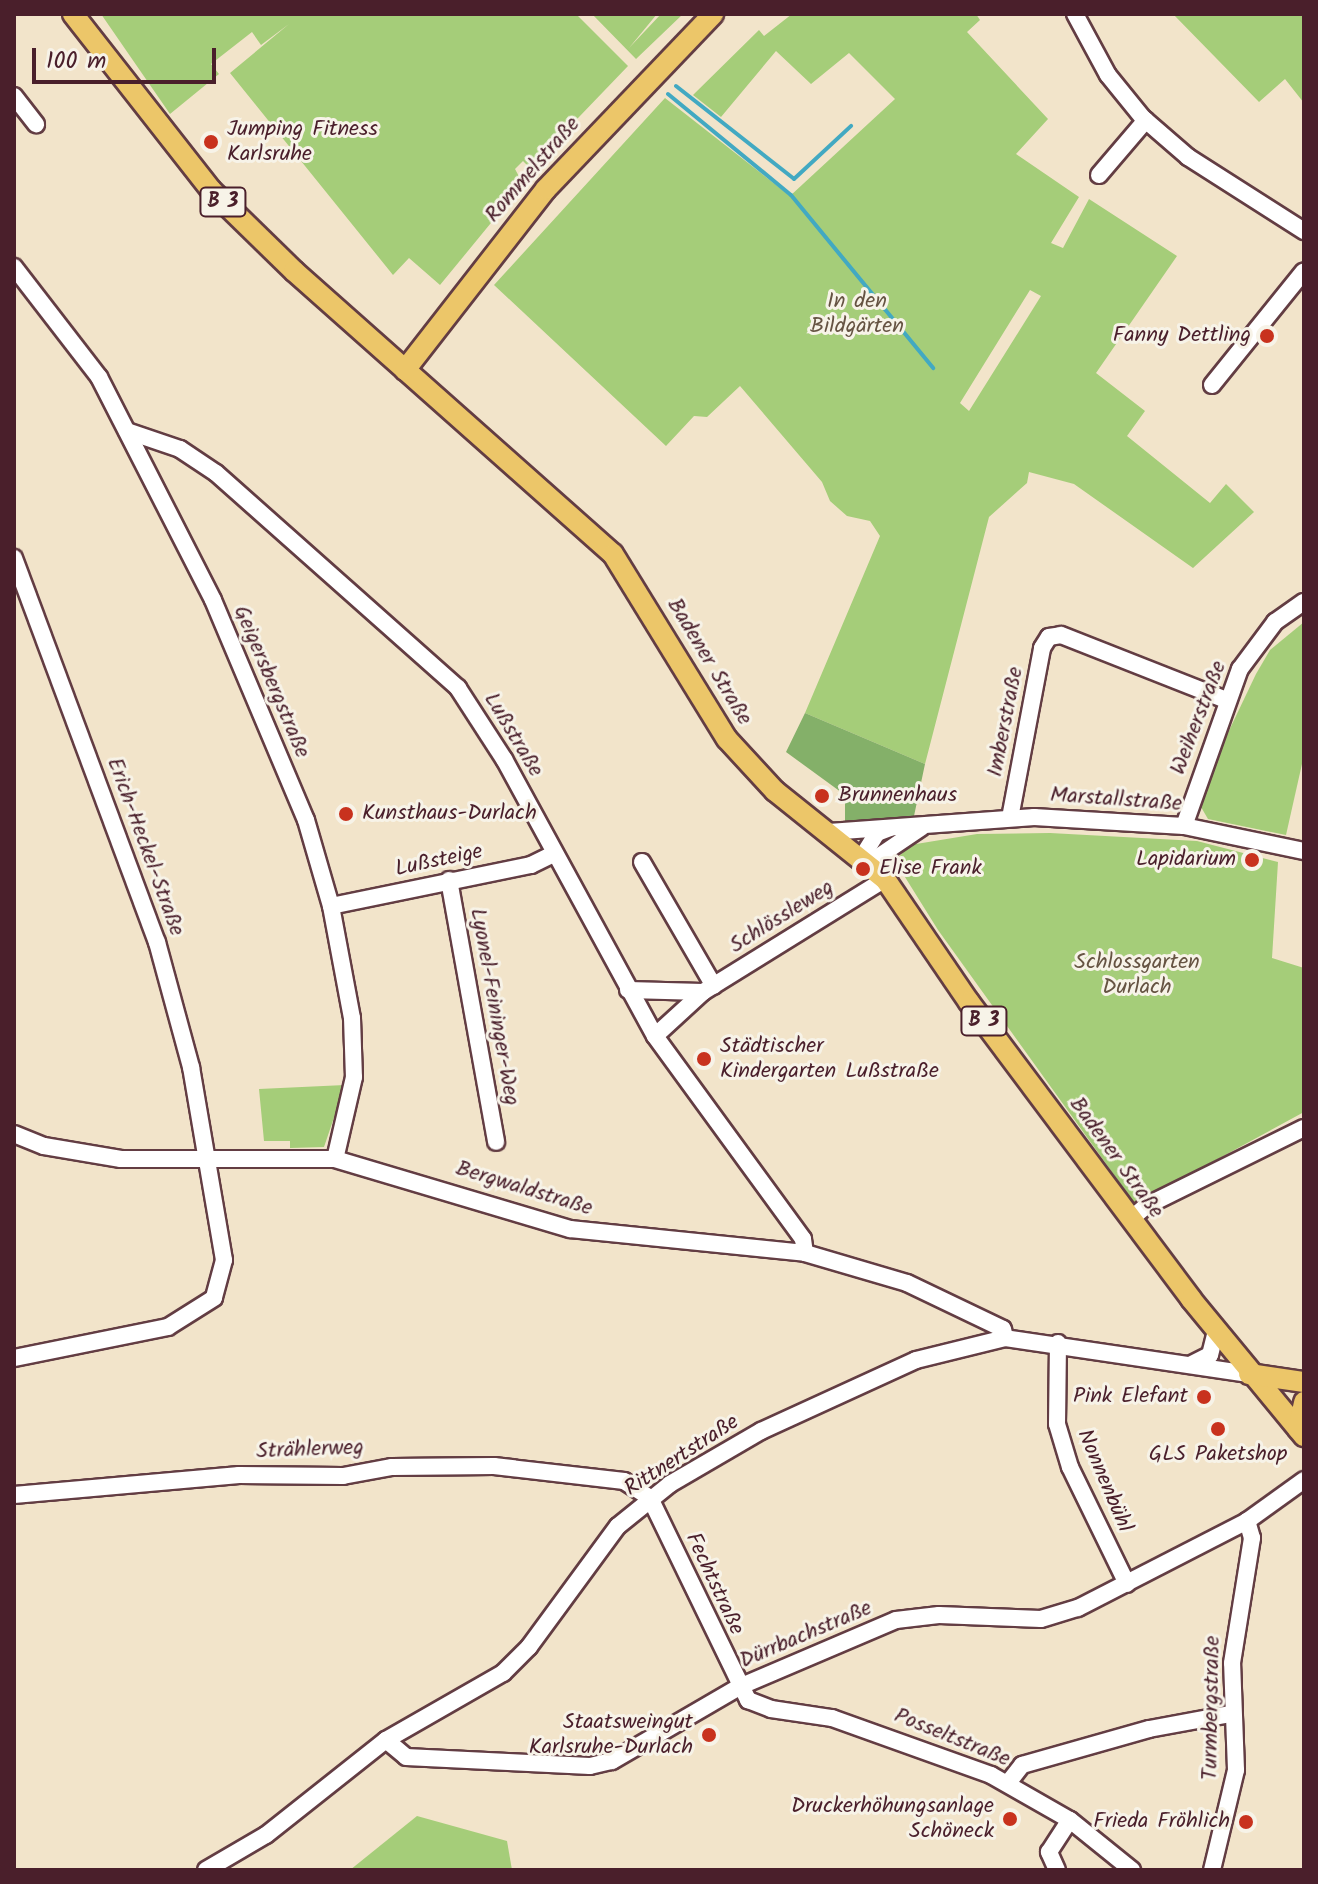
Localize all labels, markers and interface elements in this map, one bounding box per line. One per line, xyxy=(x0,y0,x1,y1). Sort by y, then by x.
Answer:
scale bar xyxy=(36,32,220,82)
text: 100 m xyxy=(46,42,106,81)
street label: Rommelstraße xyxy=(480,112,586,228)
place label: Jumping Fitness Karlsruhe xyxy=(227,116,378,168)
marker: Jumping Fitness Karlsruhe xyxy=(202,133,220,151)
road number: B 3 xyxy=(199,186,247,218)
park label: In den Bildgärten xyxy=(810,288,904,340)
place label: Fanny Dettling xyxy=(1113,323,1251,349)
marker: Fanny Dettling xyxy=(1258,327,1276,345)
street label: Badener Straße xyxy=(661,594,757,730)
street label: Geigersbergstraße xyxy=(227,602,315,762)
street label: Weiherstraße xyxy=(1165,657,1233,779)
street label: Imberstraße xyxy=(982,665,1030,779)
street label: Lußstraße xyxy=(478,688,548,782)
street label: Erich-Heckel-Straße xyxy=(100,754,190,940)
street label: Marstallstraße xyxy=(1049,782,1183,818)
place label: Brunnenhaus xyxy=(838,783,957,809)
marker: Brunnenhaus xyxy=(813,787,831,805)
place label: Kunsthaus-Durlach xyxy=(362,801,537,827)
marker: Kunsthaus-Durlach xyxy=(337,805,355,823)
street label: Lußsteige xyxy=(393,839,485,883)
place label: Lapidarium xyxy=(1136,847,1236,873)
marker: Lapidarium xyxy=(1243,851,1261,869)
place label: Elise Frank xyxy=(879,856,982,882)
marker: Elise Frank xyxy=(854,860,872,878)
street label: Schlössleweg xyxy=(725,875,839,959)
street label: Lyonel-Feininger-Weg xyxy=(464,906,524,1108)
park label: Schlossgarten Durlach xyxy=(1074,949,1200,1000)
road number: B 3 xyxy=(960,1005,1008,1037)
place label: Städtischer Kindergarten Lußstraße xyxy=(720,1033,939,1084)
marker: Städtischer Kindergarten Lußstraße xyxy=(695,1050,713,1068)
street label: Badener Straße xyxy=(1063,1092,1169,1224)
street label: Bergwaldstraße xyxy=(453,1156,595,1222)
place label: Pink Elefant xyxy=(1073,1384,1188,1410)
marker: Pink Elefant xyxy=(1195,1388,1213,1406)
street label: Rittnertstraße xyxy=(620,1409,744,1503)
marker: GLS Paketshop xyxy=(1209,1420,1227,1438)
street label: Nonnenbühl xyxy=(1071,1426,1137,1536)
street label: Strählerweg xyxy=(256,1435,364,1465)
place label: GLS Paketshop xyxy=(1149,1442,1287,1468)
street label: Fechtstraße xyxy=(679,1529,749,1639)
street label: Dürrbachstraße xyxy=(736,1595,876,1675)
street label: Turmbergstraße xyxy=(1198,1635,1226,1781)
street label: Posseltstraße xyxy=(890,1703,1014,1773)
place label: Staatsweingut Karlsruhe-Durlach xyxy=(529,1709,693,1760)
marker: Staatsweingut Karlsruhe-Durlach xyxy=(700,1726,718,1744)
place label: Druckerhöhungsanlage Schöneck xyxy=(791,1793,994,1844)
place label: Frieda Fröhlich xyxy=(1093,1809,1230,1835)
marker: Druckerhöhungsanlage Schöneck xyxy=(1001,1810,1019,1828)
marker: Frieda Fröhlich xyxy=(1237,1813,1255,1831)

